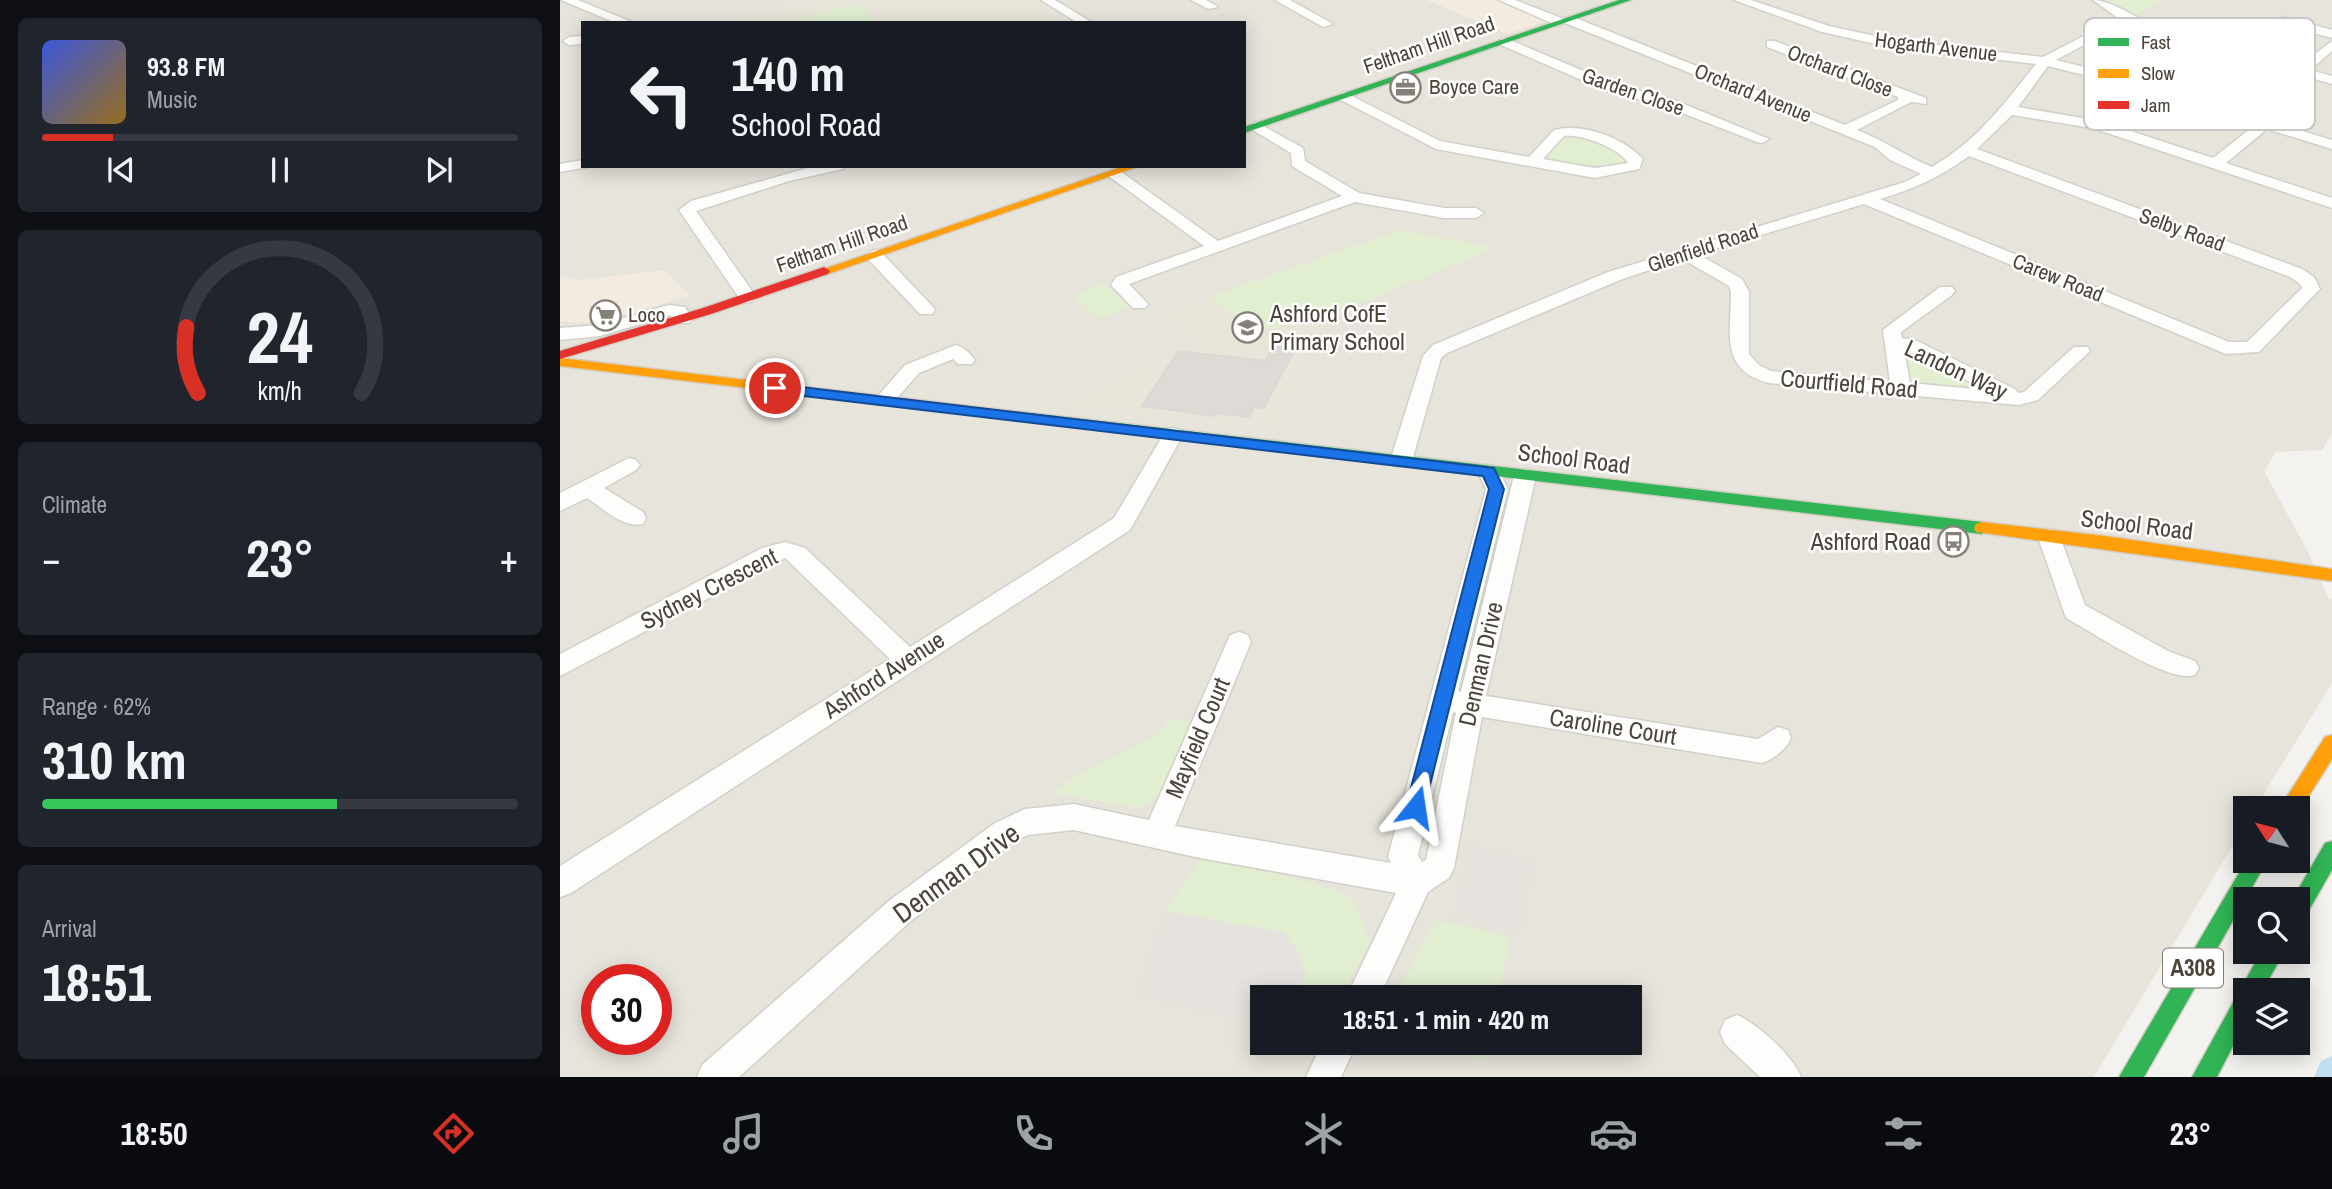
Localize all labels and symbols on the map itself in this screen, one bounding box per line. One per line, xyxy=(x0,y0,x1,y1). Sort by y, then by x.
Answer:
street label: Feltham Hill Road xyxy=(1359,9,1498,81)
legend xyxy=(2084,18,2315,130)
street label: Hogarth Avenue xyxy=(1873,25,1999,68)
text: Fast xyxy=(2141,29,2171,55)
street label: Orchard Close xyxy=(1783,37,1897,104)
street label: Orchard Avenue xyxy=(1690,56,1816,129)
text: Slow xyxy=(2141,60,2176,86)
street label: Garden Close xyxy=(1578,61,1688,123)
office icon: Boyce Care xyxy=(1389,70,1423,104)
place label: Boyce Care xyxy=(1429,72,1519,101)
text: Jam xyxy=(2141,92,2170,118)
street label: Selby Road xyxy=(2135,201,2229,258)
street label: Feltham Hill Road xyxy=(772,208,911,280)
street label: Glenfield Road xyxy=(1644,216,1762,279)
street label: Carew Road xyxy=(2008,246,2108,309)
place label: Ashford CofE Primary School xyxy=(1269,297,1405,357)
supermarket icon: Loco xyxy=(588,298,622,332)
place label: Loco xyxy=(628,300,665,329)
school or university icon: Ashford CofE Primary School xyxy=(1230,311,1264,345)
street label: Landon Way xyxy=(1900,331,2013,407)
pin xyxy=(745,358,805,418)
street label: Courtfield Road xyxy=(1779,361,1919,405)
street label: School Road xyxy=(1516,435,1632,481)
street label: School Road xyxy=(2079,501,2195,547)
place label: Ashford Road xyxy=(1810,525,1931,557)
bus stop icon: Ashford Road xyxy=(1937,525,1971,559)
street label: Sydney Crescent xyxy=(635,540,783,636)
street label: Denman Drive xyxy=(1450,598,1510,729)
street label: Ashford Avenue xyxy=(816,623,950,726)
street label: Mayfield Court xyxy=(1157,672,1237,803)
street label: Caroline Court xyxy=(1547,700,1679,752)
position arrow xyxy=(1379,770,1453,844)
north arrow xyxy=(2233,796,2310,873)
street label: Denman Drive xyxy=(885,814,1027,932)
road number: A308 xyxy=(2163,948,2223,987)
speed limit sign: 30 xyxy=(581,964,672,1055)

